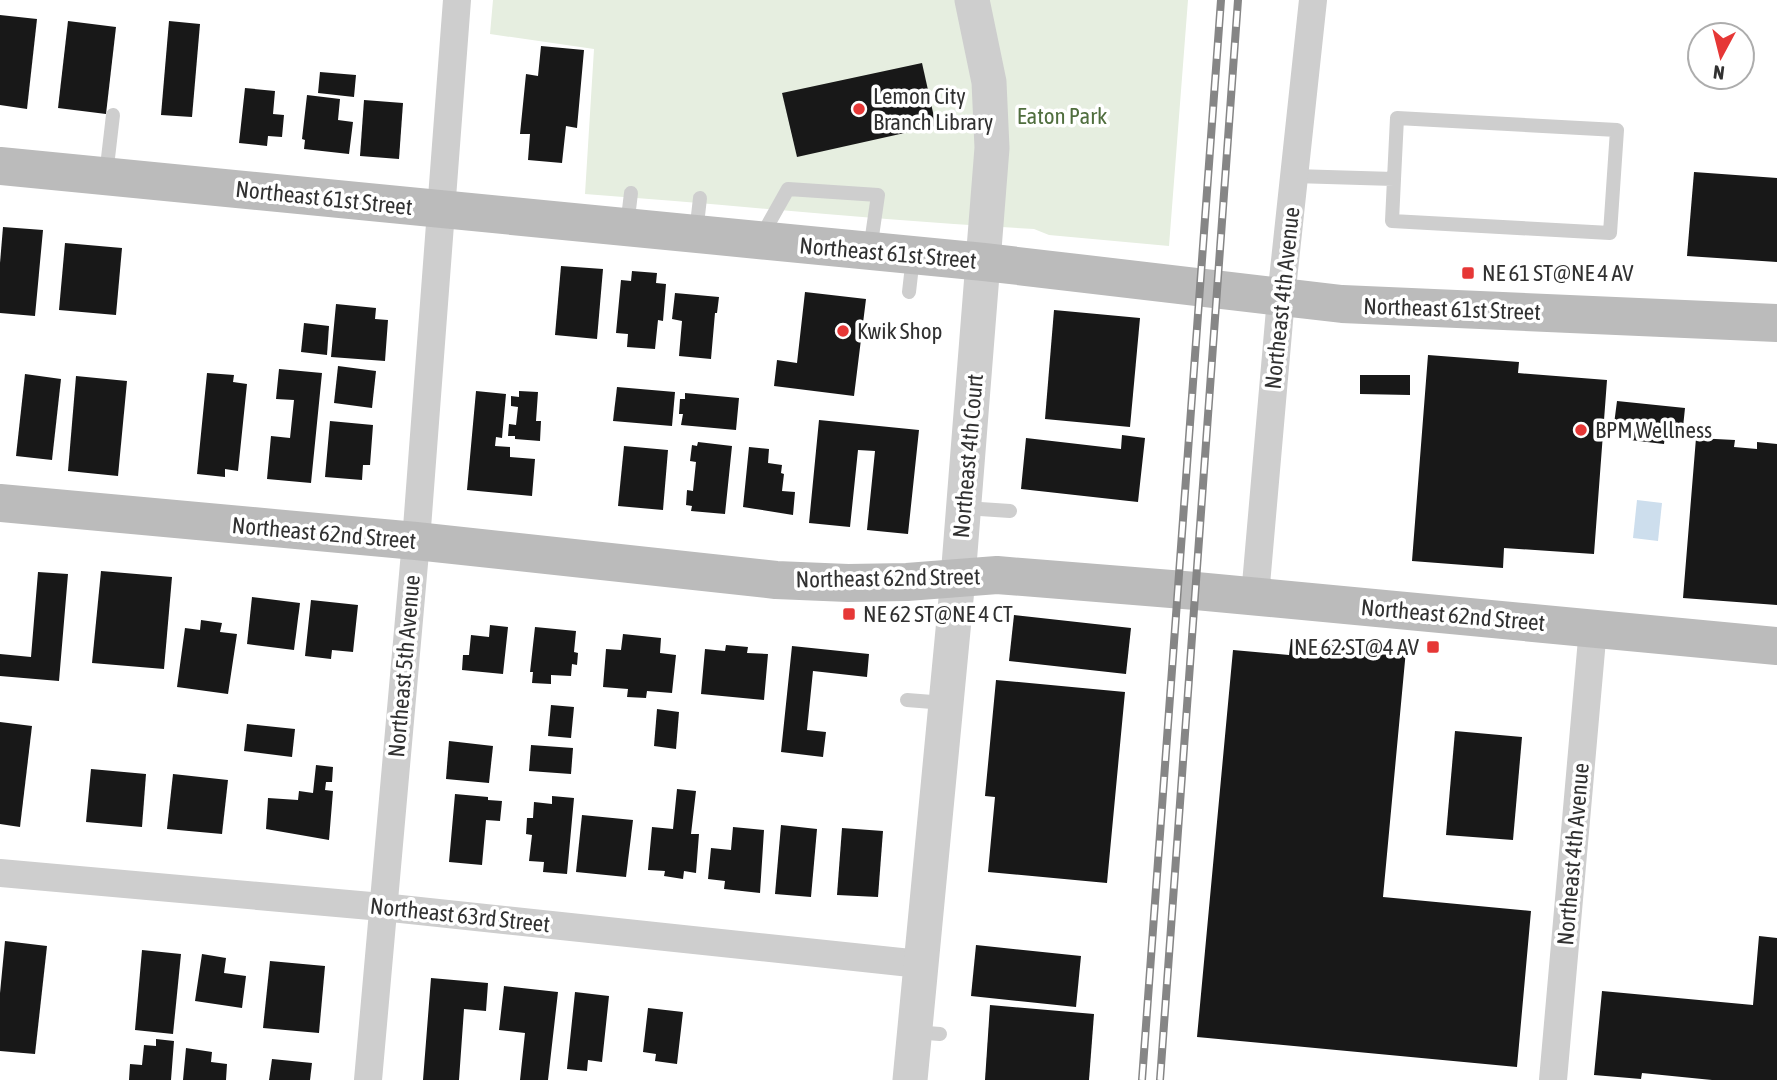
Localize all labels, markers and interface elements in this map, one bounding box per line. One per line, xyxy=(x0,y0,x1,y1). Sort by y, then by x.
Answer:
north arrow xyxy=(1686,21,1756,91)
text: N xyxy=(1712,61,1726,84)
place label: Lemon City Branch Library xyxy=(873,83,993,135)
marker: Lemon City Branch Library xyxy=(851,101,867,117)
park label: Eaton Park xyxy=(1017,103,1107,129)
street label: Northeast 61st Street xyxy=(234,176,414,220)
street label: Northeast 4th Avenue xyxy=(1259,206,1305,390)
street label: Northeast 61st Street xyxy=(798,232,978,274)
place label: NE 61 ST@NE 4 AV xyxy=(1482,260,1634,286)
marker: NE 61 ST@NE 4 AV xyxy=(1460,265,1476,281)
street label: Northeast 61st Street xyxy=(1363,293,1541,325)
place label: Kwik Shop xyxy=(857,318,942,344)
marker: Kwik Shop xyxy=(835,323,851,339)
street label: Northeast 4th Court xyxy=(948,373,988,539)
place label: BPM Wellness xyxy=(1595,417,1712,443)
marker: BPM Wellness xyxy=(1573,422,1589,438)
street label: Northeast 62nd Street xyxy=(231,512,417,554)
street label: Northeast 62nd Street xyxy=(795,563,981,593)
street label: Northeast 5th Avenue xyxy=(383,574,425,758)
street label: Northeast 62nd Street xyxy=(1360,594,1546,636)
place label: NE 62 ST@NE 4 CT xyxy=(863,601,1013,627)
marker: NE 62 ST@NE 4 CT xyxy=(841,606,857,622)
place label: NE 62 ST@4 AV xyxy=(1294,634,1420,660)
marker: NE 62 ST@4 AV xyxy=(1425,639,1441,655)
street label: Northeast 4th Avenue xyxy=(1552,762,1594,946)
street label: Northeast 63rd Street xyxy=(369,893,551,937)

